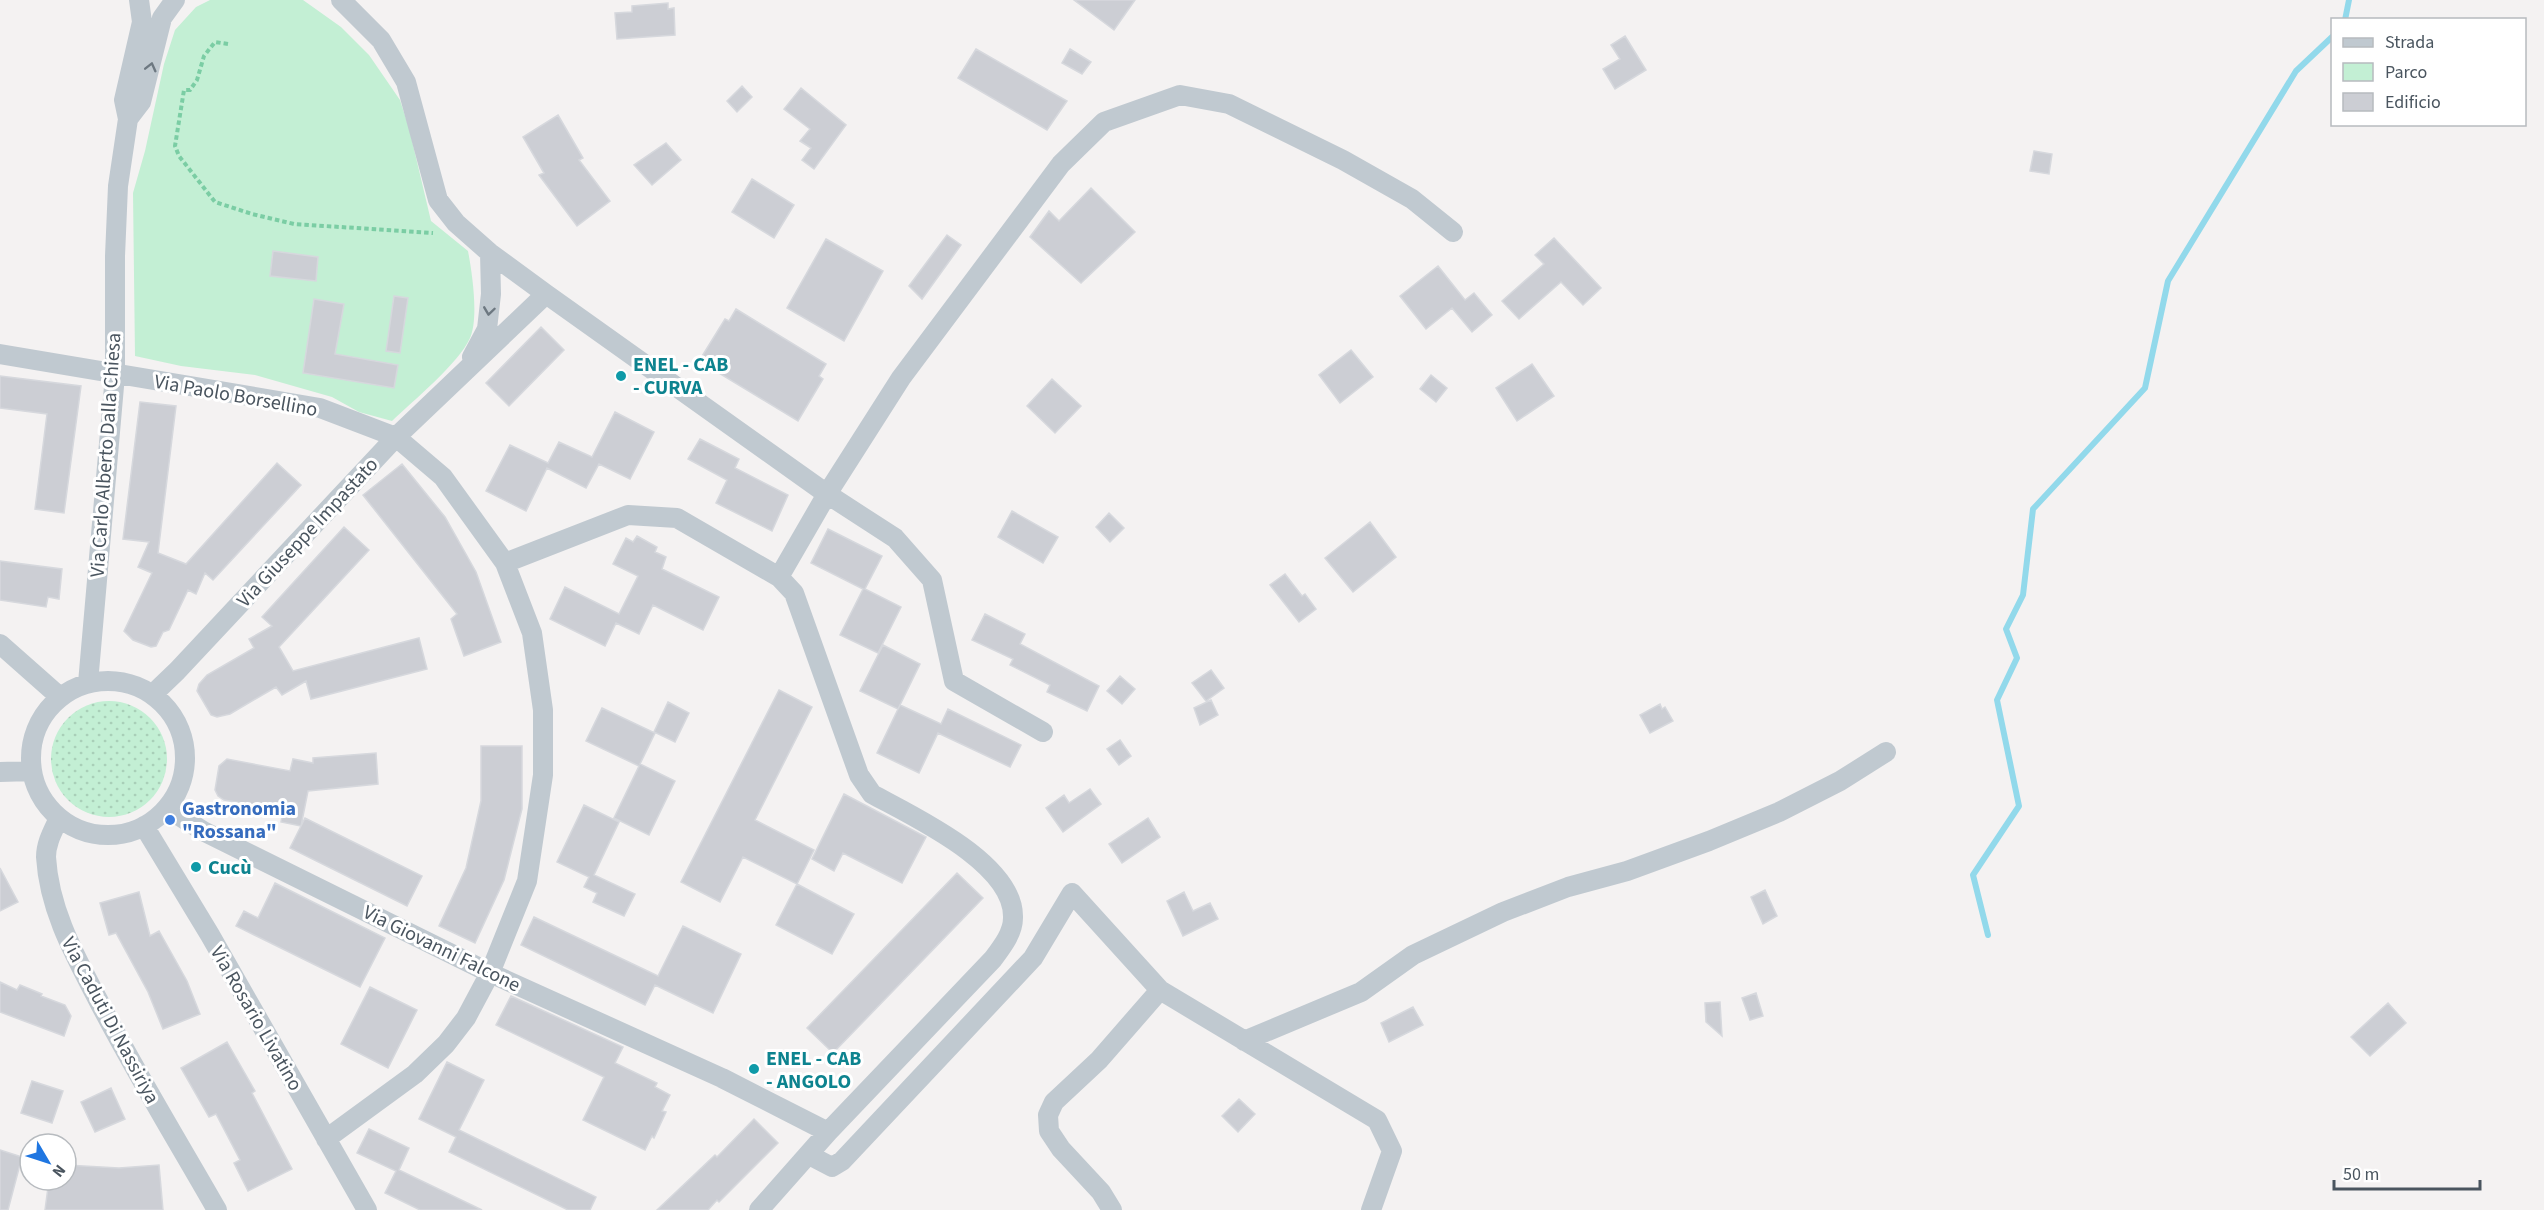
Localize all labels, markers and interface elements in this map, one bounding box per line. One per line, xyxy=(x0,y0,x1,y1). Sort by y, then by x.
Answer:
legend xyxy=(2331,18,2526,126)
text: Strada xyxy=(2385,30,2434,55)
text: Parco xyxy=(2385,60,2427,85)
one-way arrow xyxy=(143,62,156,72)
text: Edificio xyxy=(2385,90,2441,115)
one-way arrow xyxy=(484,307,496,316)
street label: Via Carlo Alberto Dalla Chiesa xyxy=(83,332,129,578)
place label: ENEL - CAB - CURVA xyxy=(633,351,728,402)
street label: Via Paolo Borsellino xyxy=(152,368,320,424)
marker: ENEL - CAB - CURVA xyxy=(614,369,628,383)
street label: Via Giuseppe Impastato xyxy=(231,451,385,614)
place label: Gastronomia "Rossana" xyxy=(182,795,296,846)
marker: Gastronomia "Rossana" xyxy=(163,813,177,827)
place label: Cucù xyxy=(208,854,252,882)
marker: Cucù xyxy=(189,860,203,874)
street label: Via Giovanni Falcone xyxy=(358,899,525,999)
street label: Via Caduti Di Nassiriya xyxy=(54,932,166,1109)
street label: Via Rosario Livatino xyxy=(203,941,309,1096)
place label: ENEL - CAB - ANGOLO xyxy=(766,1045,861,1096)
marker: ENEL - CAB - ANGOLO xyxy=(747,1062,761,1076)
north arrow xyxy=(18,1132,78,1192)
scale bar xyxy=(2334,1153,2480,1191)
text: N xyxy=(47,1160,71,1182)
text: 50 m xyxy=(2343,1162,2379,1187)

